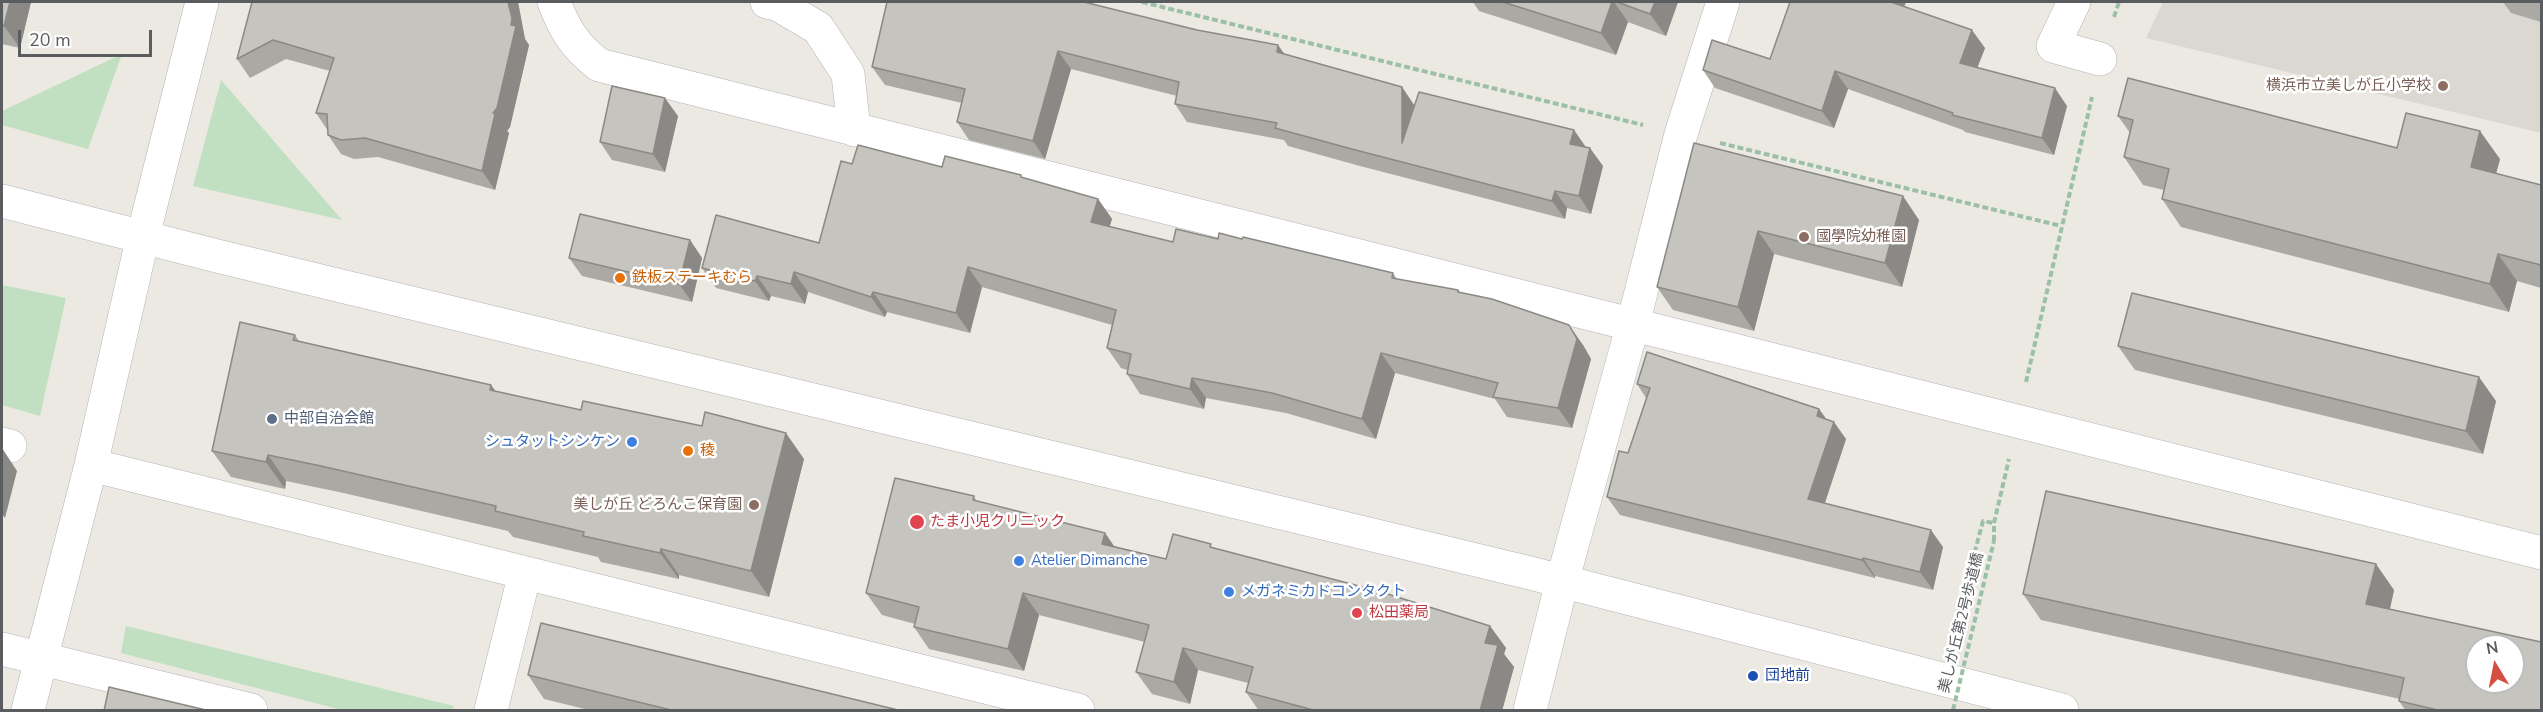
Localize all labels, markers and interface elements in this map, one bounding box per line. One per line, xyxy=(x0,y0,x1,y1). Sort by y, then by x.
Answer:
scale bar xyxy=(21,18,154,56)
text: 20 m xyxy=(29,28,71,52)
place label: 横浜市立美しが丘小学校 xyxy=(2266,77,2431,95)
marker: 横浜市立美しが丘小学校 xyxy=(2436,79,2450,93)
place label: 國學院幼稚園 xyxy=(1816,228,1906,246)
marker: 國學院幼稚園 xyxy=(1797,230,1811,244)
place label: 鉄板ステーキむら xyxy=(632,269,752,287)
marker: 鉄板ステーキむら xyxy=(613,271,627,285)
place label: 中部自治会館 xyxy=(284,410,374,428)
marker: 中部自治会館 xyxy=(265,412,279,426)
place label: シュタットシンケン xyxy=(485,433,620,451)
marker: シュタットシンケン xyxy=(625,435,639,449)
place label: 稜 xyxy=(700,442,715,460)
marker: 稜 xyxy=(681,444,695,458)
place label: 美しが丘 どろんこ保育園 xyxy=(573,496,742,514)
marker: 美しが丘 どろんこ保育園 xyxy=(747,498,761,512)
marker: たま小児クリニック xyxy=(908,513,926,531)
place label: たま小児クリニック xyxy=(930,513,1065,531)
street label: 美しが丘第2号歩道橋 xyxy=(1936,551,1988,695)
place label: Atelier Dimanche xyxy=(1031,552,1147,570)
marker: Atelier Dimanche xyxy=(1012,554,1026,568)
place label: メガネミカドコンタクト xyxy=(1241,583,1406,601)
marker: メガネミカドコンタクト xyxy=(1222,585,1236,599)
place label: 松田薬局 xyxy=(1369,604,1429,622)
marker: 松田薬局 xyxy=(1350,606,1364,620)
north arrow xyxy=(2465,634,2525,694)
text: N xyxy=(2484,636,2500,660)
place label: 団地前 xyxy=(1765,667,1810,685)
marker: 団地前 xyxy=(1746,669,1760,683)

